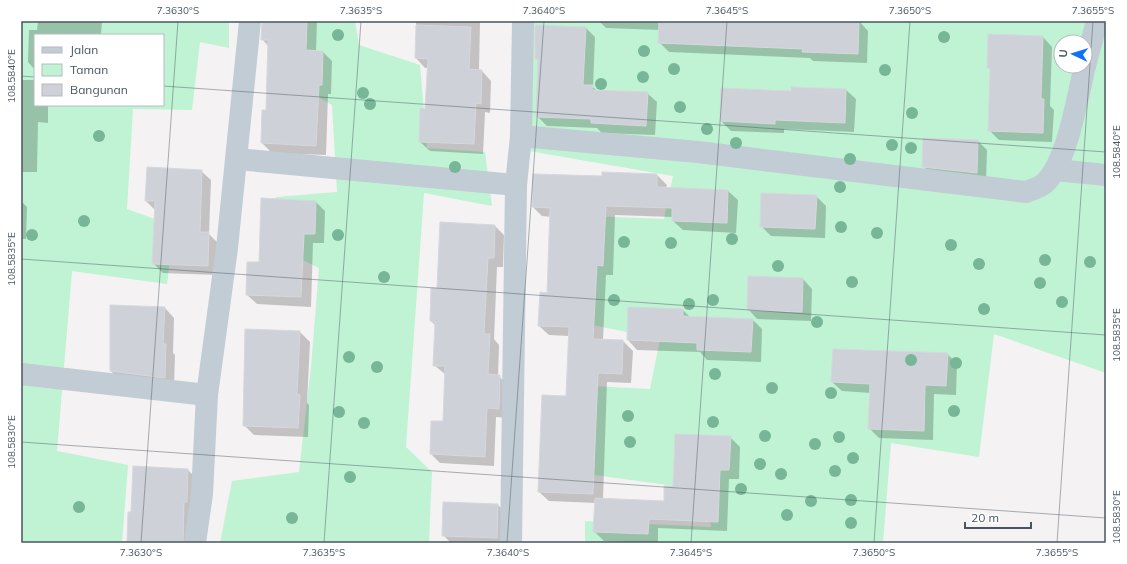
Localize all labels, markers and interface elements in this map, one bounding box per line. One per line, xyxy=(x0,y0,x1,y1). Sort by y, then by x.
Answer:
text: 7.3630°S xyxy=(157,4,199,17)
text: 7.3635°S xyxy=(340,4,382,17)
text: 7.3640°S xyxy=(523,4,565,17)
text: 7.3645°S xyxy=(706,4,748,17)
text: 7.3650°S xyxy=(889,4,931,17)
text: 7.3655°S xyxy=(1072,4,1114,17)
legend xyxy=(34,34,164,106)
north arrow xyxy=(1053,34,1093,74)
text: Jalan xyxy=(70,42,98,57)
text: 108.5840°E xyxy=(5,49,18,103)
text: U xyxy=(1056,49,1070,58)
text: Taman xyxy=(70,62,108,77)
text: Bangunan xyxy=(70,82,128,97)
text: 108.5840°E xyxy=(1110,125,1123,179)
text: 108.5835°E xyxy=(5,232,18,286)
text: 108.5835°E xyxy=(1110,308,1123,362)
text: 108.5830°E xyxy=(5,415,18,469)
text: 108.5830°E xyxy=(1110,490,1123,544)
scale bar xyxy=(965,504,1031,530)
text: 20 m xyxy=(971,510,999,525)
text: 7.3630°S xyxy=(120,546,162,559)
text: 7.3635°S xyxy=(303,546,345,559)
text: 7.3640°S xyxy=(487,546,529,559)
text: 7.3645°S xyxy=(670,546,712,559)
text: 7.3650°S xyxy=(853,546,895,559)
text: 7.3655°S xyxy=(1036,546,1078,559)

